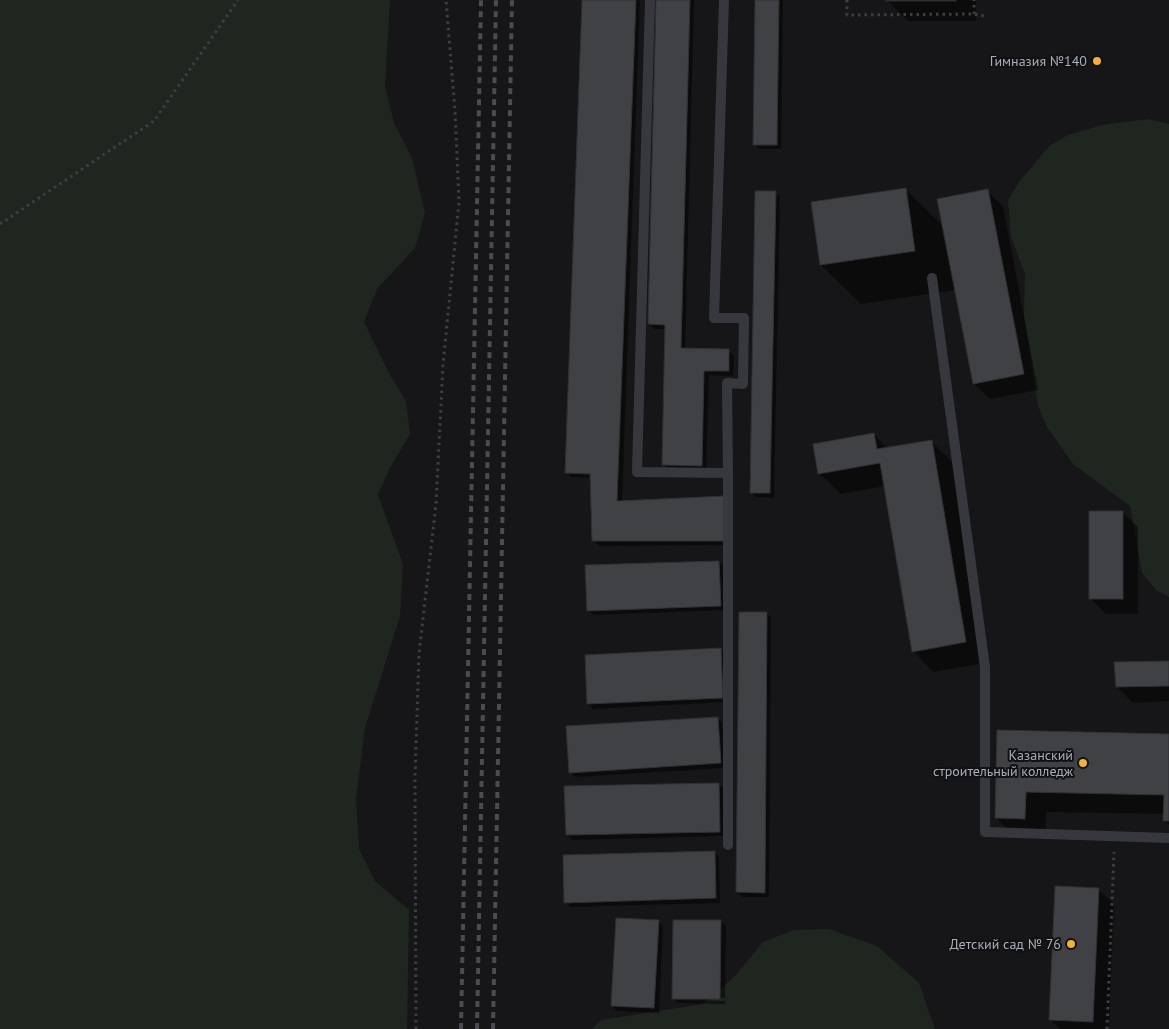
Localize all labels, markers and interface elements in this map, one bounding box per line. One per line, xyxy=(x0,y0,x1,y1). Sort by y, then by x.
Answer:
place label: Гимназия №140 xyxy=(990,52,1087,70)
marker: Гимназия №140 xyxy=(1091,55,1103,67)
place label: Казанский строительный колледж xyxy=(933,746,1074,780)
marker: Казанский строительный колледж xyxy=(1077,757,1089,769)
place label: Детский сад № 76 xyxy=(950,935,1061,953)
marker: Детский сад № 76 xyxy=(1065,938,1077,950)

